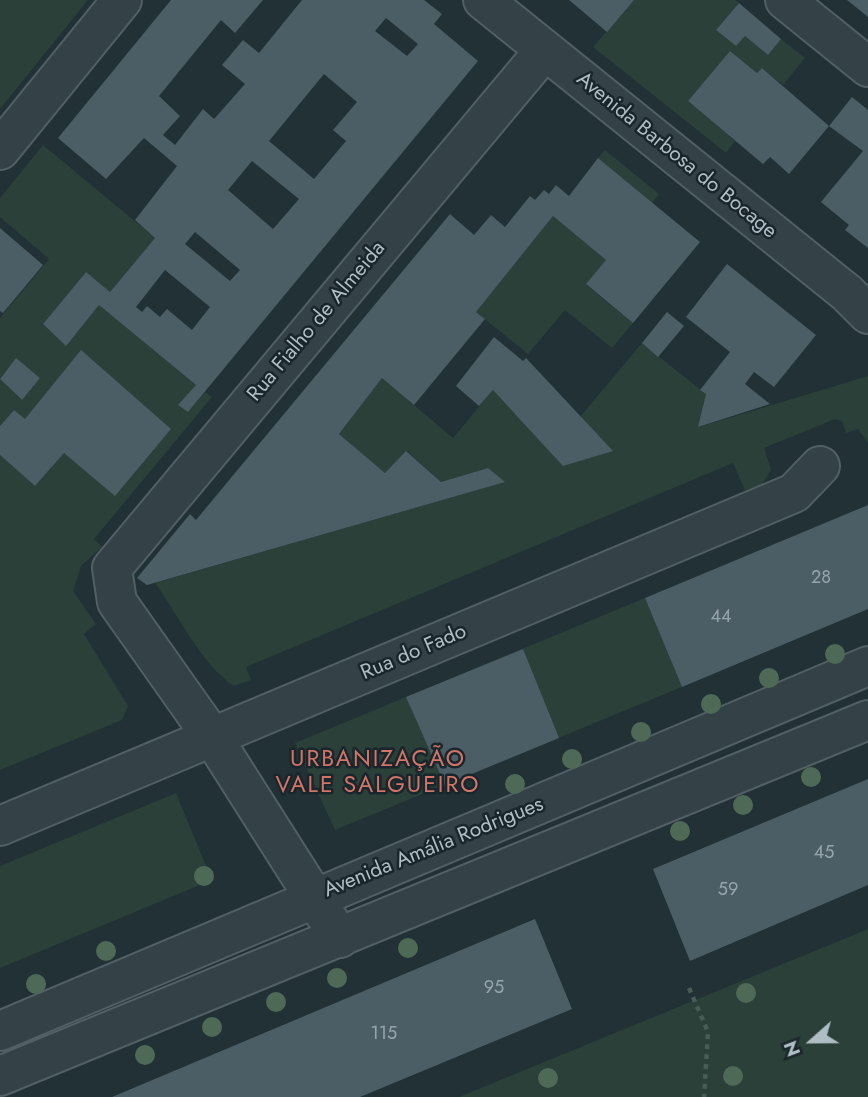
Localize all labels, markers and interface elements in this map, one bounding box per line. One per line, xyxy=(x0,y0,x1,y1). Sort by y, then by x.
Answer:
street label: Avenida Barbosa do Bocage xyxy=(571,67,781,245)
street label: Rua Fialho de Almeida xyxy=(243,237,391,407)
house number: 28 xyxy=(811,568,831,590)
house number: 44 xyxy=(711,607,731,629)
street label: Rua do Fado xyxy=(357,619,471,687)
district label: URBANIZAÇÃO VALE SALGUEIRO xyxy=(277,746,479,800)
street label: Avenida Amália Rodrigues xyxy=(320,792,548,904)
house number: 45 xyxy=(814,843,834,865)
house number: 59 xyxy=(718,880,738,902)
house number: 95 xyxy=(484,978,504,1000)
north arrow xyxy=(777,1006,847,1076)
house number: 115 xyxy=(371,1024,397,1046)
text: N xyxy=(777,1037,807,1061)

